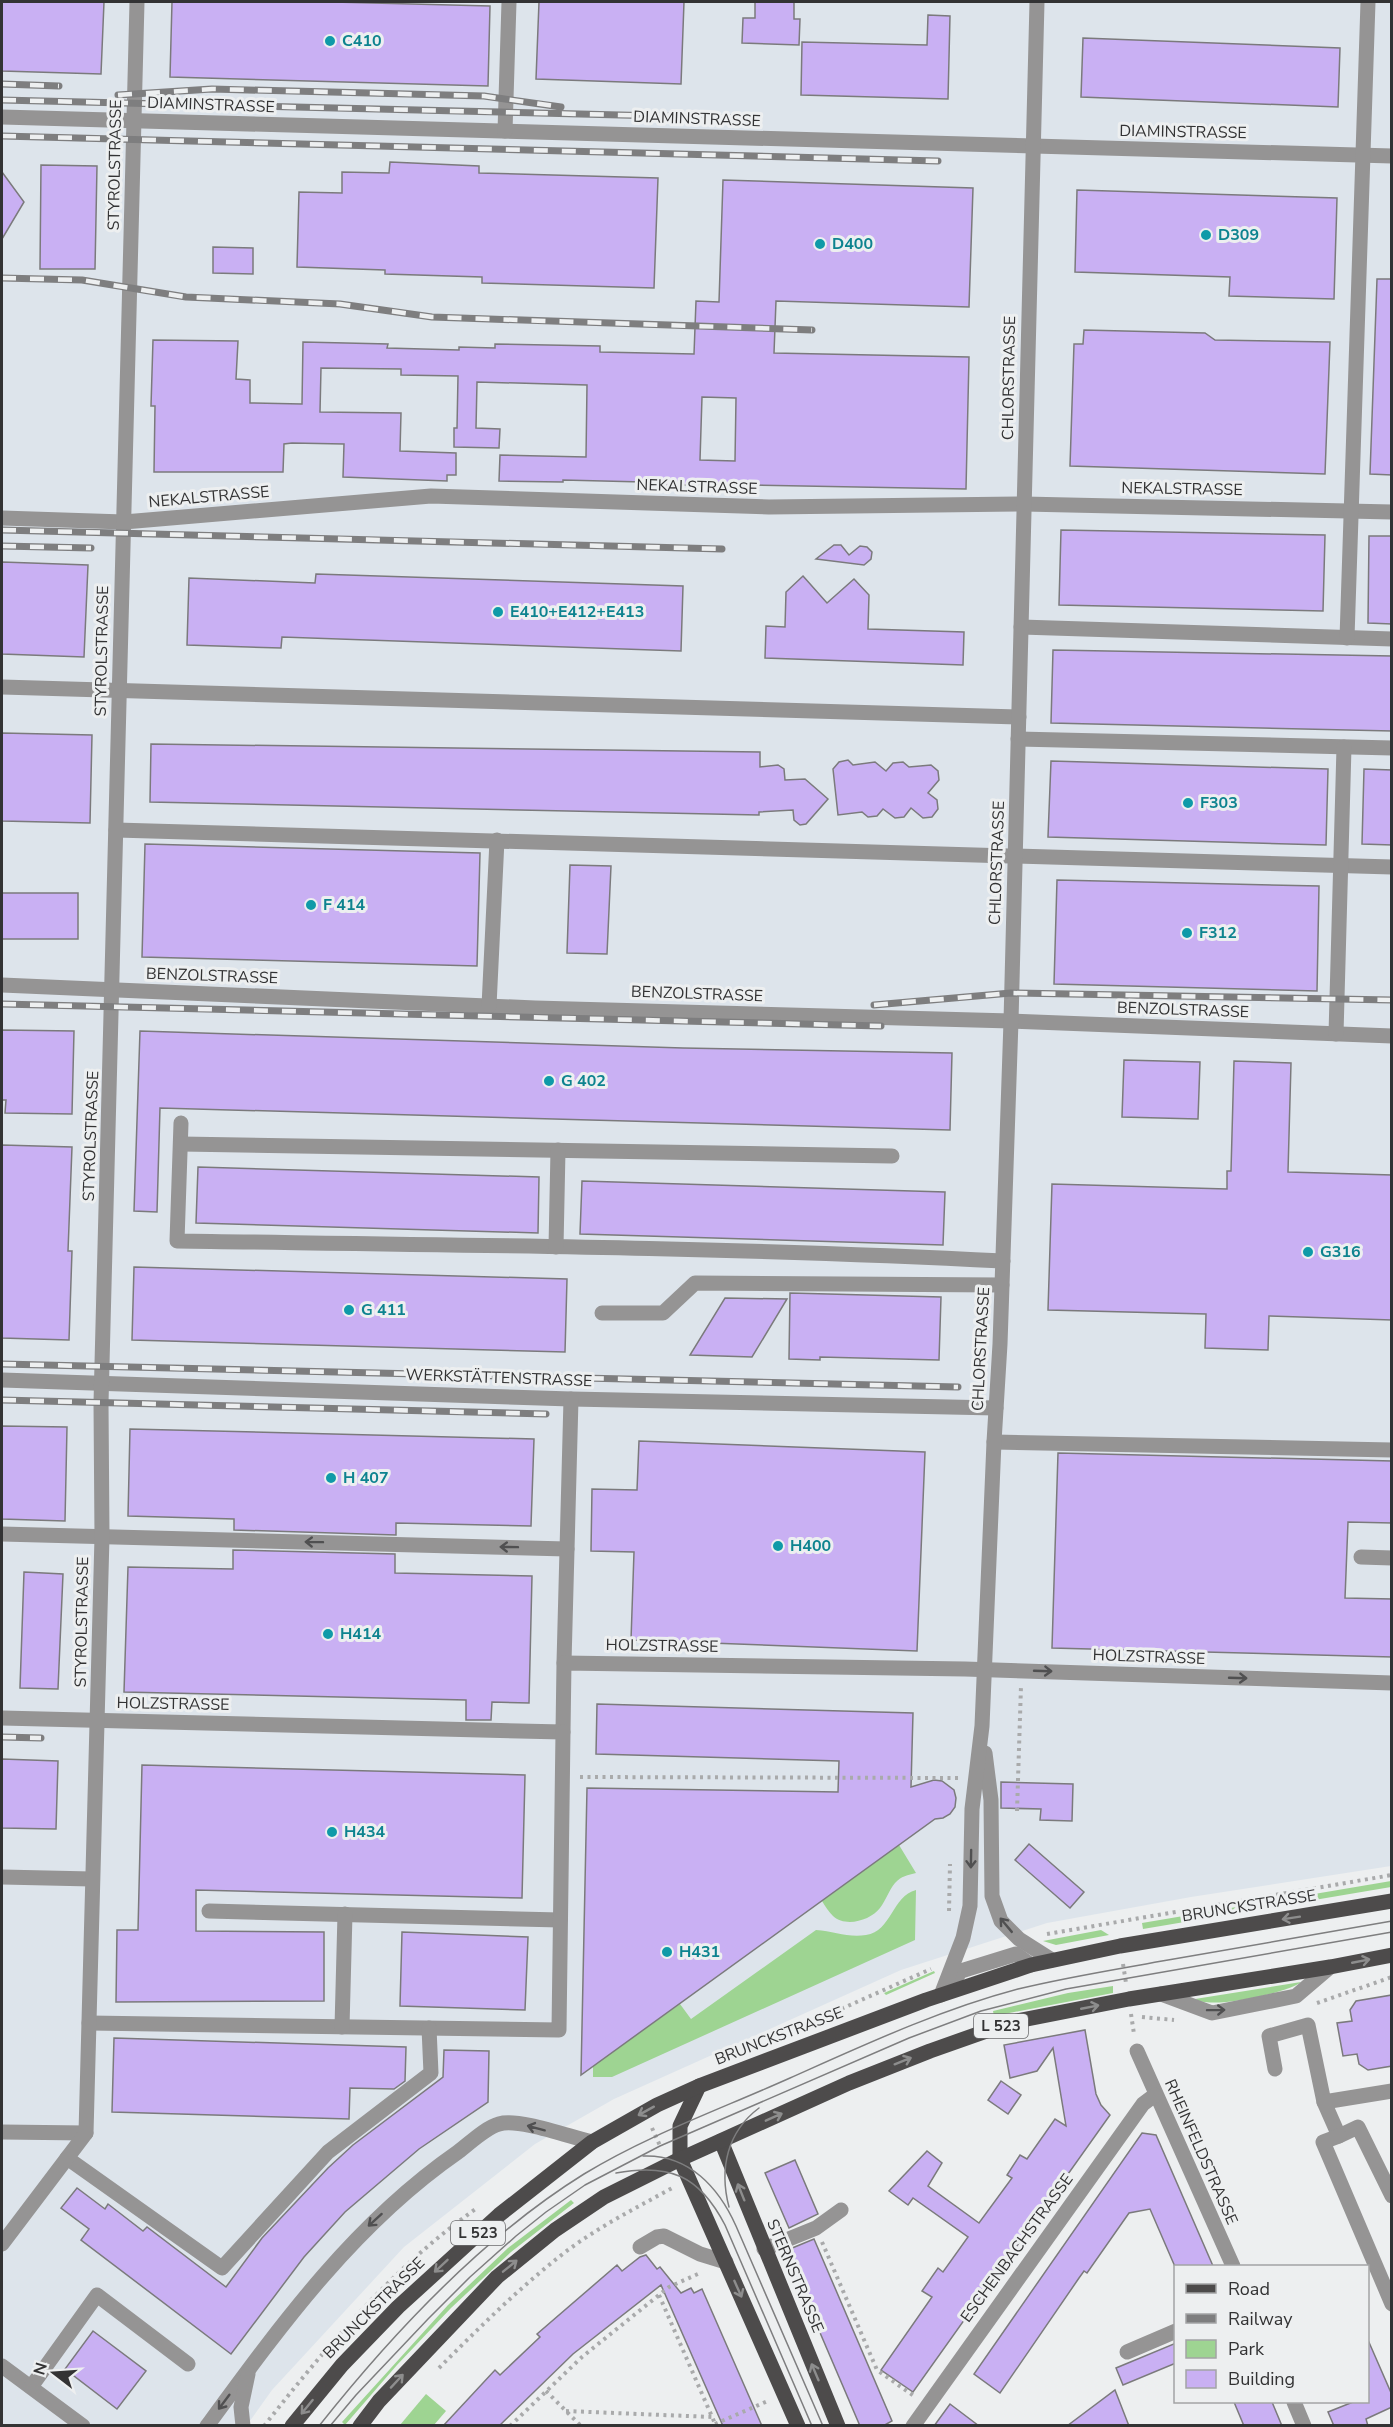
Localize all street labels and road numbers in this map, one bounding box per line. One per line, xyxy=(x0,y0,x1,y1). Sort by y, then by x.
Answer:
street label: DIAMINSTRASSE xyxy=(147,92,275,118)
street label: STYROLSTRASSE xyxy=(103,99,127,231)
street label: DIAMINSTRASSE xyxy=(633,106,761,132)
street label: DIAMINSTRASSE xyxy=(1119,120,1247,144)
street label: CHLORSTRASSE xyxy=(997,316,1021,440)
street label: NEKALSTRASSE xyxy=(636,474,758,500)
street label: NEKALSTRASSE xyxy=(1121,477,1243,501)
street label: NEKALSTRASSE xyxy=(148,481,270,513)
street label: STYROLSTRASSE xyxy=(90,585,114,717)
street label: CHLORSTRASSE xyxy=(984,800,1010,926)
street label: BENZOLSTRASSE xyxy=(146,963,278,989)
street label: BENZOLSTRASSE xyxy=(631,981,763,1007)
street label: BENZOLSTRASSE xyxy=(1117,997,1249,1023)
street label: STYROLSTRASSE xyxy=(78,1070,104,1202)
street label: CHLORSTRASSE xyxy=(967,1286,995,1412)
street label: WERKSTÄTTENSTRASSE xyxy=(405,1364,593,1392)
street label: STYROLSTRASSE xyxy=(70,1556,94,1688)
street label: HOLZSTRASSE xyxy=(605,1634,719,1658)
street label: HOLZSTRASSE xyxy=(1092,1644,1206,1670)
street label: HOLZSTRASSE xyxy=(116,1692,230,1716)
street label: BRUNCKSTRASSE xyxy=(1180,1885,1318,1927)
street label: BRUNCKSTRASSE xyxy=(712,2001,846,2071)
road number: L 523 xyxy=(974,2014,1028,2038)
street label: RHEINFELDSTRASSE xyxy=(1159,2076,1243,2228)
street label: ESCHENBACHSTRASSE xyxy=(956,2169,1078,2327)
street label: STERNSTRASSE xyxy=(761,2216,829,2336)
road number: L 523 xyxy=(451,2221,505,2245)
street label: BRUNCKSTRASSE xyxy=(318,2252,430,2364)

